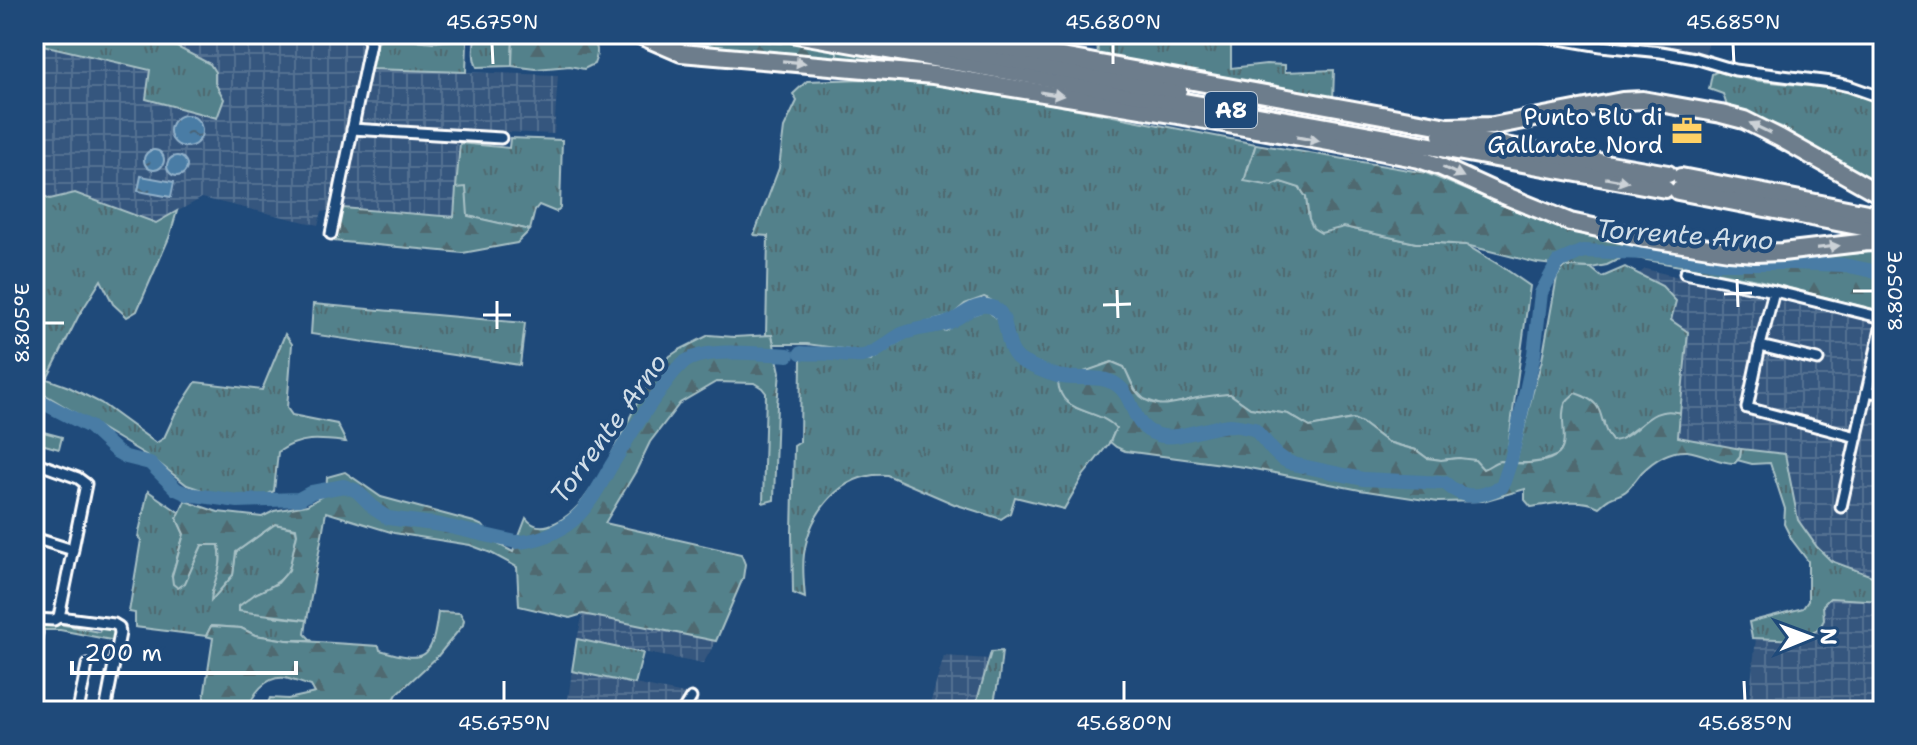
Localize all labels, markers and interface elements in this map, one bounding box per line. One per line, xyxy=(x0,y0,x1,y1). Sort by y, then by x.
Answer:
text: 45.675°N xyxy=(446,9,538,35)
text: 45.680°N xyxy=(1065,9,1161,35)
text: 45.685°N xyxy=(1686,9,1780,35)
one-way arrow xyxy=(782,55,807,68)
one-way arrow xyxy=(1040,89,1065,101)
road number: A8 xyxy=(1205,92,1257,128)
place label: Punto Blu di Gallarate Nord xyxy=(1487,101,1663,161)
office icon: Punto Blu di Gallarate Nord xyxy=(1670,114,1704,148)
one-way arrow xyxy=(1748,121,1772,135)
one-way arrow xyxy=(1296,133,1321,145)
one-way arrow xyxy=(1441,165,1464,179)
one-way arrow xyxy=(1605,174,1630,187)
water label: Torrente Arno xyxy=(1595,210,1775,258)
one-way arrow xyxy=(1816,240,1841,253)
text: 8.805°E xyxy=(1882,251,1908,331)
text: 8.805°E xyxy=(9,283,35,363)
water label: Torrente Arno xyxy=(542,346,674,510)
north arrow xyxy=(1769,597,1849,677)
scale bar xyxy=(72,625,296,675)
text: N xyxy=(1814,628,1843,646)
text: 200 m xyxy=(84,637,162,669)
text: 45.675°N xyxy=(458,710,550,736)
text: 45.680°N xyxy=(1076,710,1172,736)
text: 45.685°N xyxy=(1698,710,1792,736)

